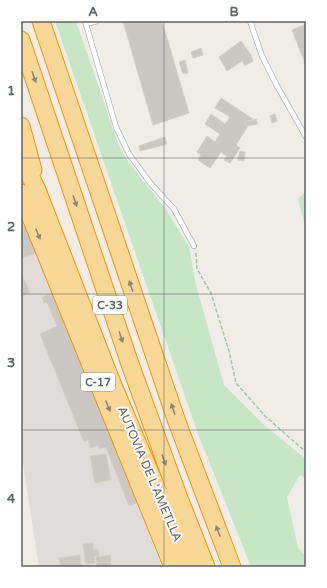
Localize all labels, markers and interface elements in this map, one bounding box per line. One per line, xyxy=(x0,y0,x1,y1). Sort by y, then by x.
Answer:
text: A xyxy=(88,4,98,20)
text: B xyxy=(229,4,239,20)
one-way arrow xyxy=(32,72,38,84)
text: 1 xyxy=(7,83,15,99)
one-way arrow xyxy=(72,195,78,207)
text: 2 xyxy=(7,219,15,235)
one-way arrow xyxy=(35,229,41,240)
one-way arrow xyxy=(128,279,134,291)
road number: C-33 xyxy=(93,296,127,314)
one-way arrow xyxy=(118,331,124,343)
text: 3 xyxy=(7,355,15,371)
road number: C-17 xyxy=(81,373,115,391)
one-way arrow xyxy=(105,401,111,412)
one-way arrow xyxy=(169,402,175,414)
street label: AUTOVIA DE L'AMETLLA xyxy=(115,404,185,544)
one-way arrow xyxy=(162,454,168,466)
text: 4 xyxy=(7,491,16,507)
one-way arrow xyxy=(215,524,221,536)

